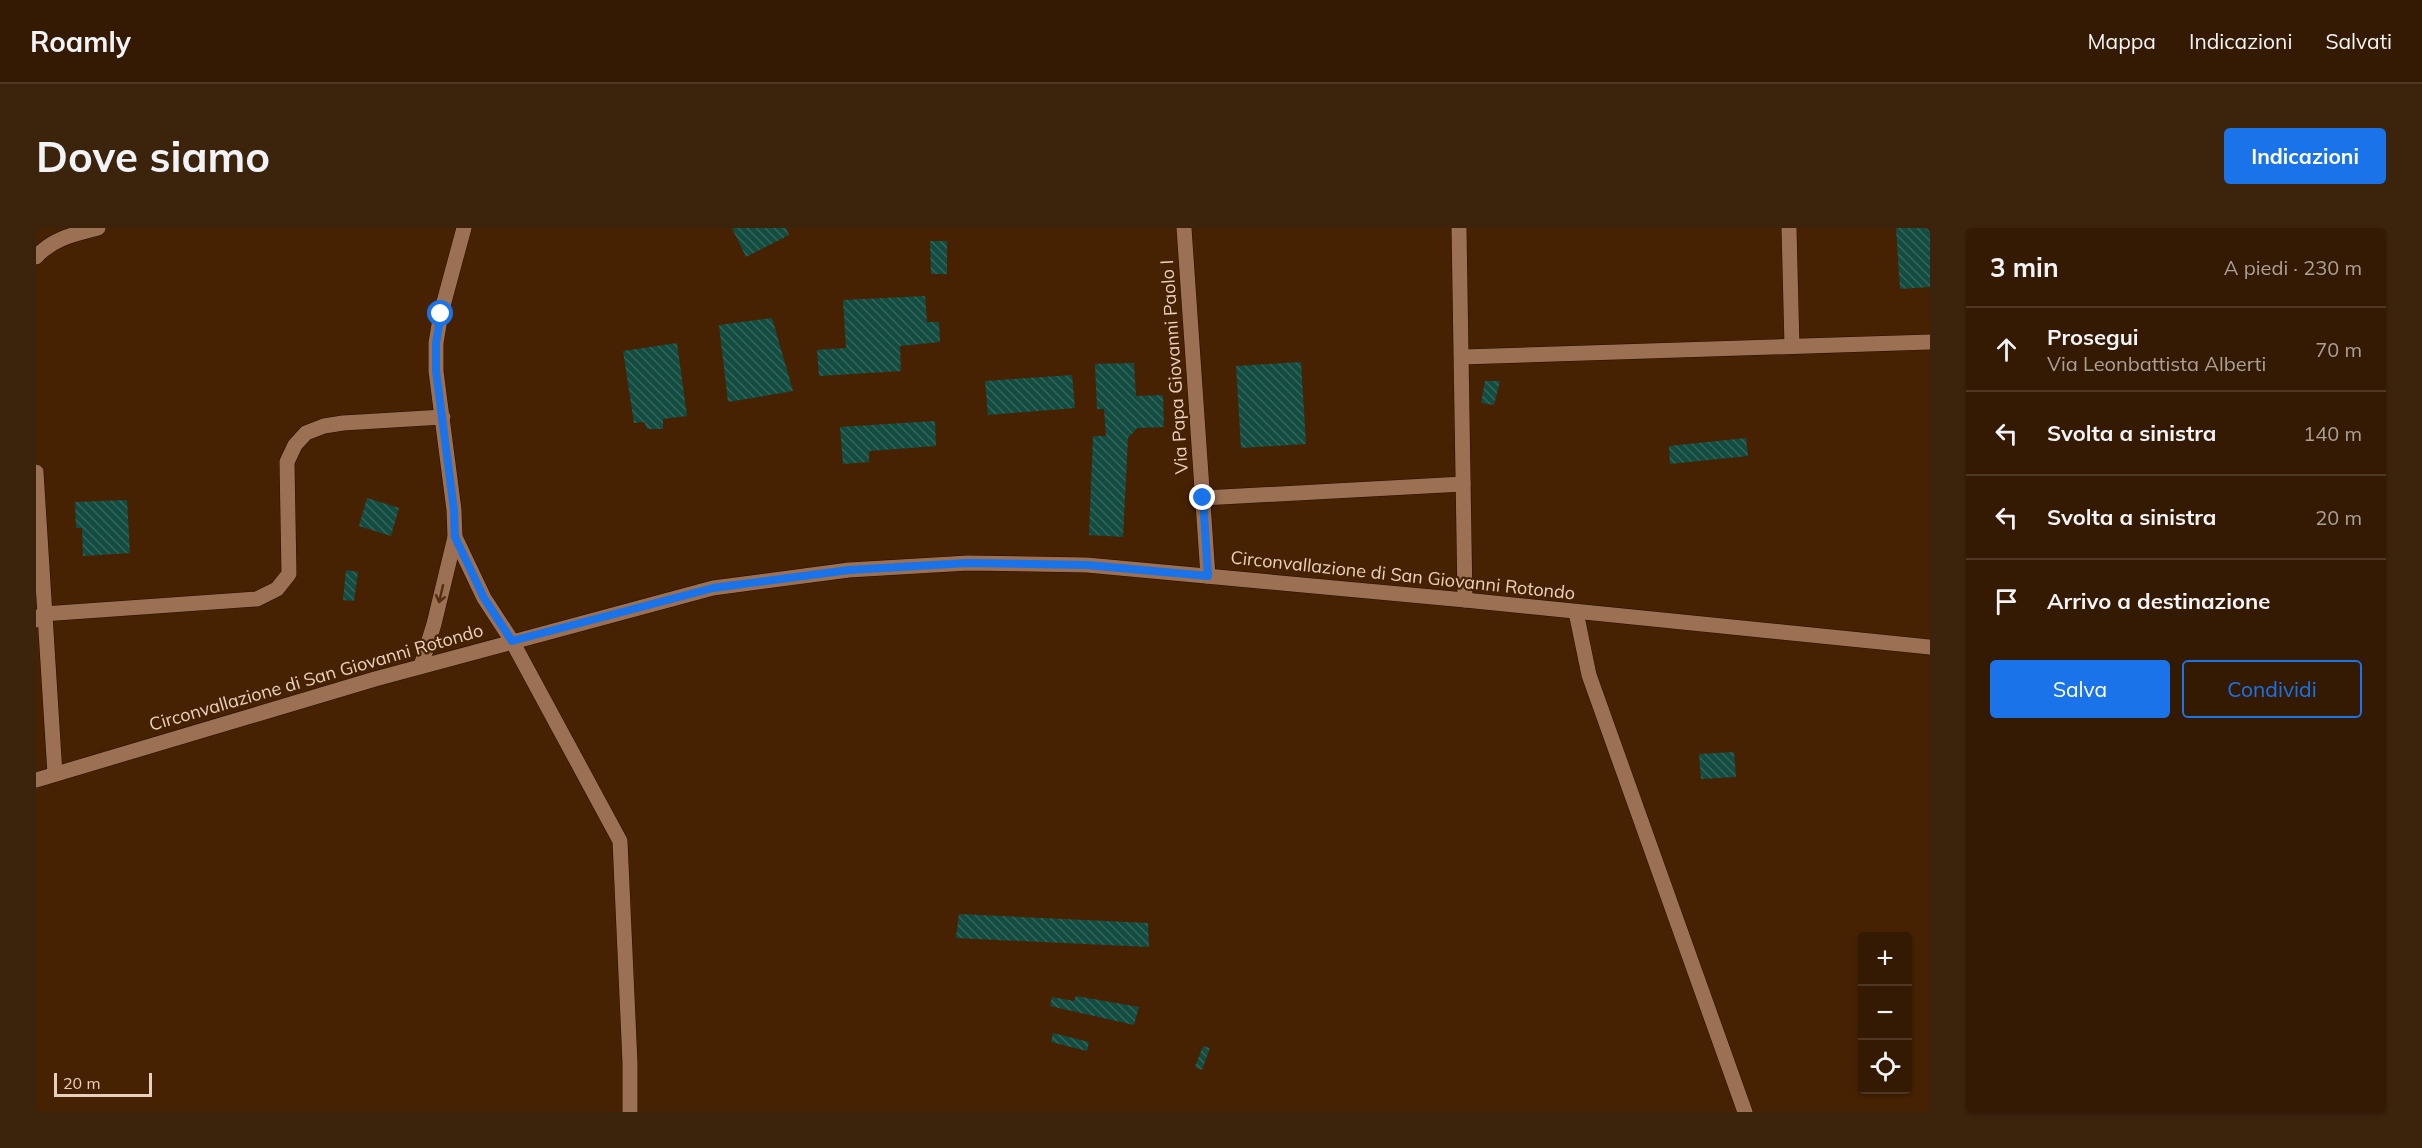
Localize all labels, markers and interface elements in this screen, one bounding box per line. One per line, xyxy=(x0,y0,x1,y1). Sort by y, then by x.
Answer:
text: Roamly xyxy=(30,24,131,59)
text: Mappa xyxy=(2088,28,2156,54)
text: Indicazioni xyxy=(2189,28,2292,54)
text: Salvati xyxy=(2325,28,2392,54)
button: Indicazioni xyxy=(2224,128,2386,184)
text: Dove siamo xyxy=(36,130,270,183)
text: 3 min xyxy=(1990,251,2059,284)
text: A piedi · 230 m xyxy=(2224,255,2362,280)
street label: Via Papa Giovanni Paolo I xyxy=(1155,259,1193,475)
route start xyxy=(427,300,453,326)
text: Prosegui xyxy=(2047,323,2139,351)
icon: ahead xyxy=(1990,333,2023,366)
text: 70 m xyxy=(2315,337,2362,362)
text: Via Leonbattista Alberti xyxy=(2047,351,2266,376)
icon: left xyxy=(1990,417,2023,450)
text: Svolta a sinistra xyxy=(2047,419,2216,447)
text: 140 m xyxy=(2303,421,2362,446)
route end xyxy=(1189,484,1215,510)
icon: left xyxy=(1990,501,2023,534)
text: Svolta a sinistra xyxy=(2047,503,2216,531)
text: 20 m xyxy=(2315,505,2362,530)
street label: Circonvallazione di San Giovanni Rotondo xyxy=(1230,545,1576,605)
one-way arrow xyxy=(435,584,447,603)
icon: arrive xyxy=(1990,585,2023,618)
text: Arrivo a destinazione xyxy=(2047,587,2270,615)
street label: Circonvallazione di San Giovanni Rotondo xyxy=(146,618,486,736)
button: Salva xyxy=(1990,660,2170,718)
button: Condividi xyxy=(2182,660,2362,718)
map controls xyxy=(1858,932,1912,1094)
button: + xyxy=(1858,932,1912,986)
button: − xyxy=(1858,986,1912,1040)
button: locate xyxy=(1858,1040,1912,1094)
scale bar xyxy=(54,1070,152,1098)
text: 20 m xyxy=(63,1073,100,1093)

